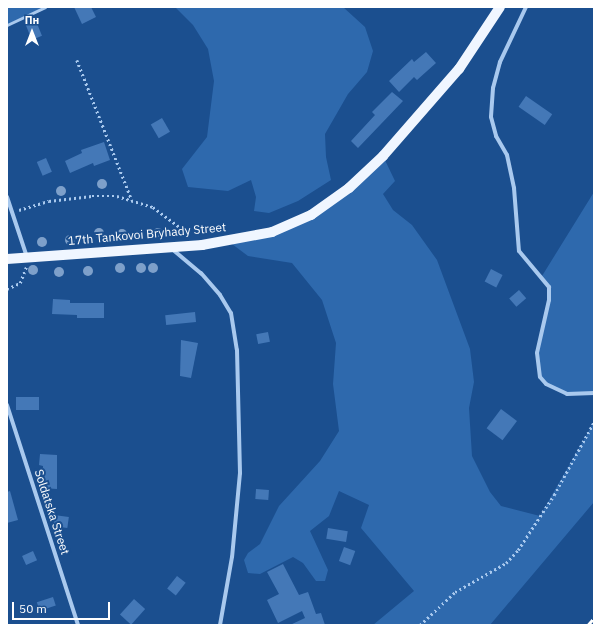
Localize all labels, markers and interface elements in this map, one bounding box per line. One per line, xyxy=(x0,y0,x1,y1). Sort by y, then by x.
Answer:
north arrow xyxy=(12,12,52,52)
text: Пн xyxy=(25,13,39,27)
street label: 17th Tankovoi Bryhady Street xyxy=(67,220,227,248)
street label: Soldatska Street xyxy=(31,468,73,556)
scale bar xyxy=(14,594,112,620)
text: 50 m xyxy=(19,601,47,616)

